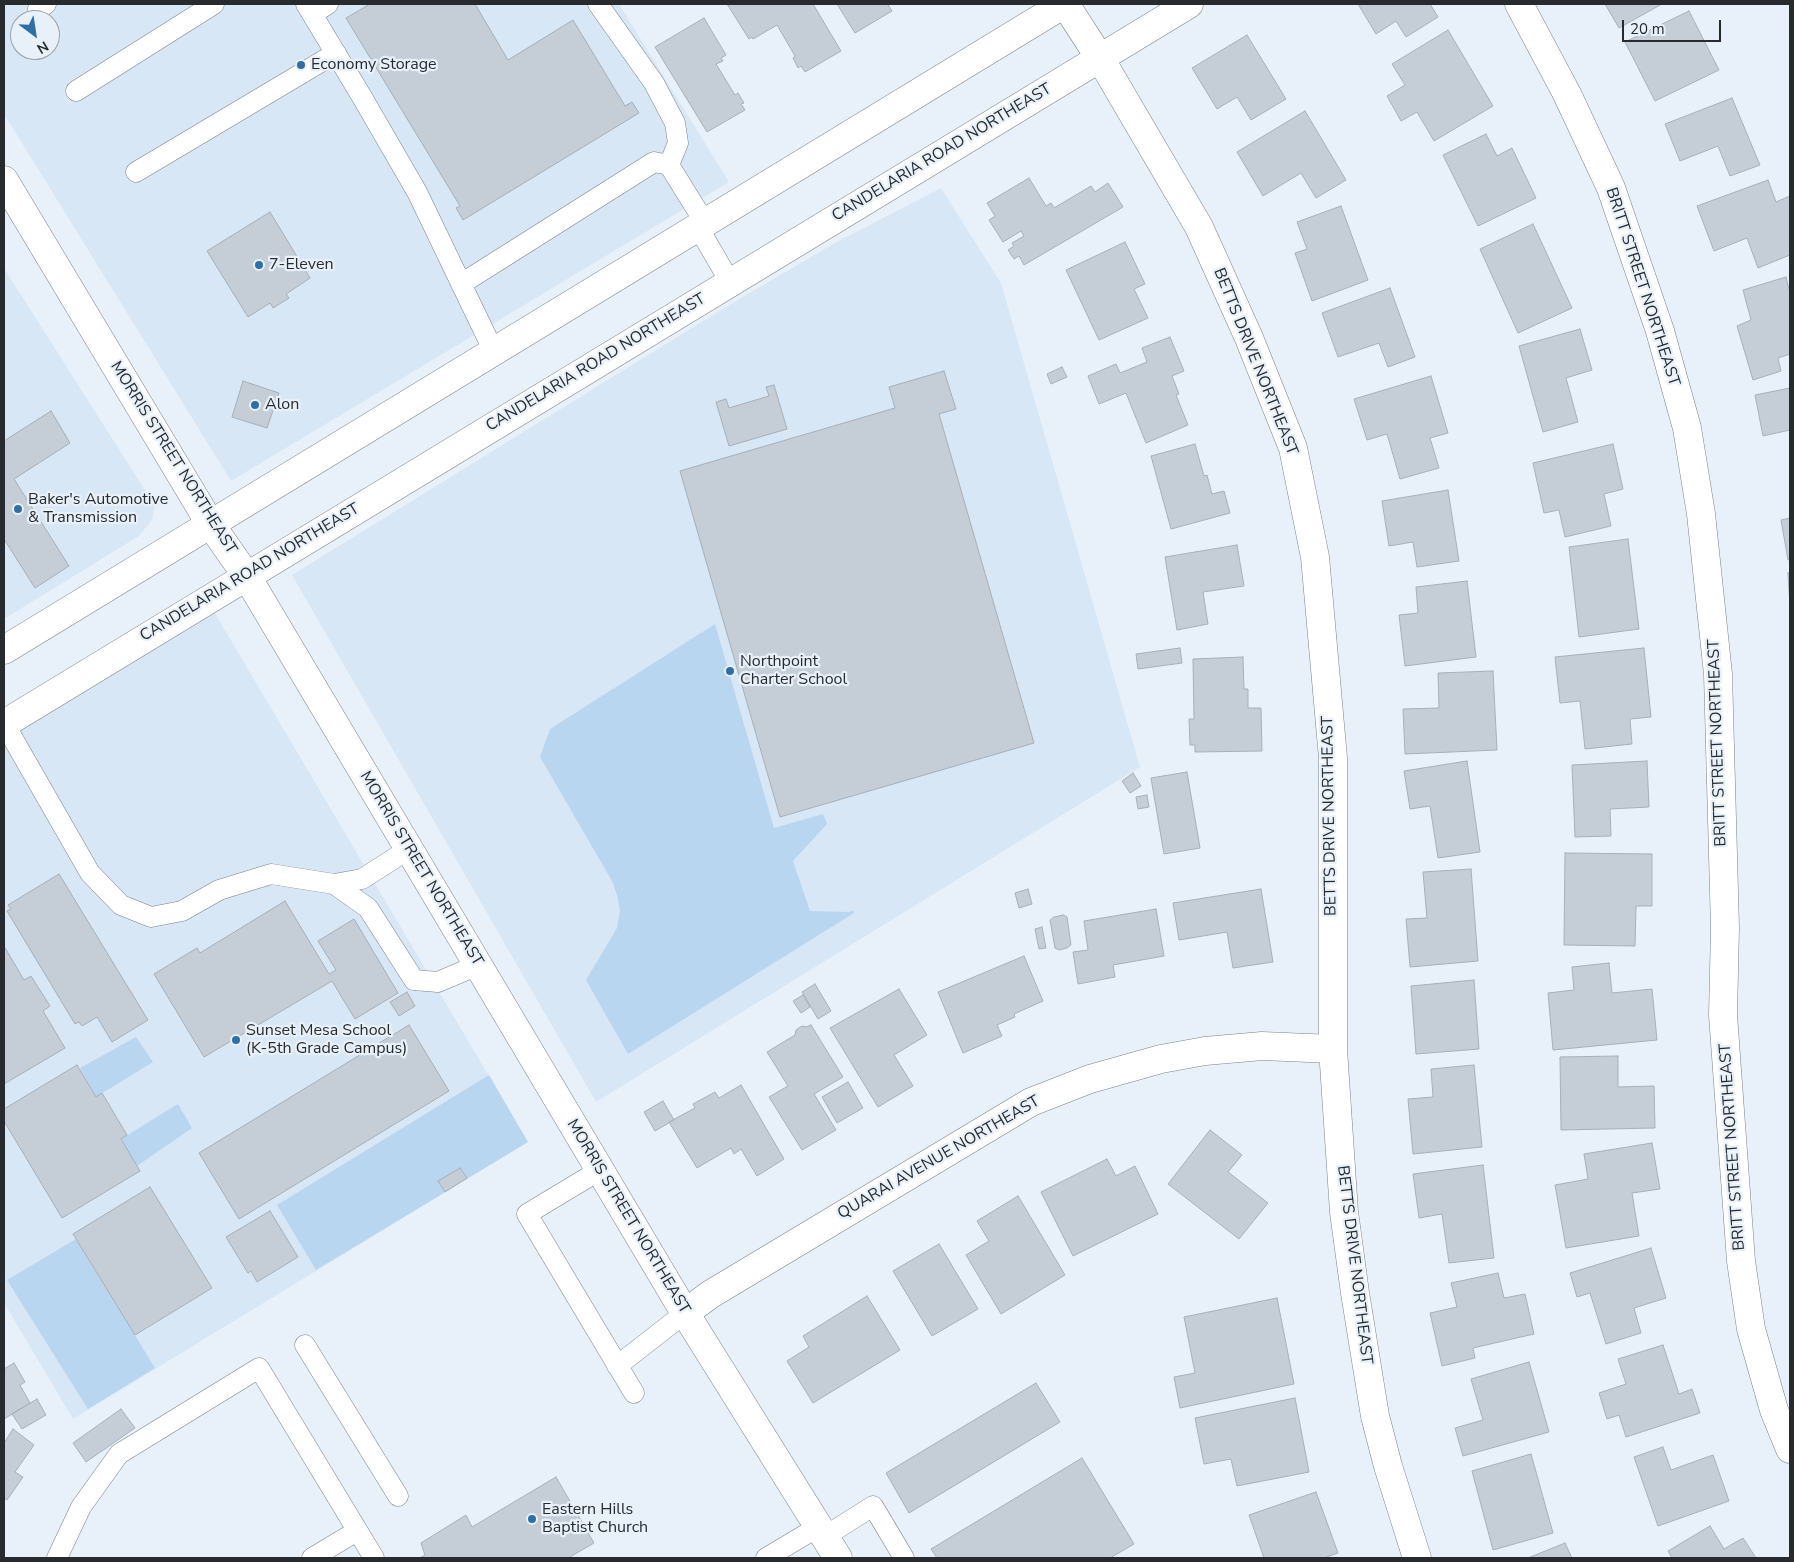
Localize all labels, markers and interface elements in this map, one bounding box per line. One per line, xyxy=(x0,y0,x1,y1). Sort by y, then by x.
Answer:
north arrow xyxy=(10,10,60,60)
scale bar xyxy=(1624,10,1723,42)
text: 20 m xyxy=(1630,19,1665,39)
text: N xyxy=(33,37,52,58)
place label: Economy Storage xyxy=(311,55,437,75)
marker: Economy Storage xyxy=(295,59,307,71)
street label: CANDELARIA ROAD NORTHEAST xyxy=(829,80,1055,226)
street label: BRITT STREET NORTHEAST xyxy=(1601,185,1683,389)
place label: 7-Eleven xyxy=(269,255,333,275)
marker: 7-Eleven xyxy=(253,259,265,271)
street label: BETTS DRIVE NORTHEAST xyxy=(1209,266,1301,458)
street label: CANDELARIA ROAD NORTHEAST xyxy=(483,290,709,436)
street label: MORRIS STREET NORTHEAST xyxy=(106,358,240,558)
place label: Alon xyxy=(265,395,299,415)
marker: Alon xyxy=(249,399,261,411)
place label: Baker's Automotive & Transmission xyxy=(28,490,168,528)
street label: CANDELARIA ROAD NORTHEAST xyxy=(137,500,363,646)
marker: Baker's Automotive & Transmission xyxy=(12,503,24,515)
street label: BRITT STREET NORTHEAST xyxy=(1705,639,1731,847)
place label: Northpoint Charter School xyxy=(740,652,847,690)
marker: Northpoint Charter School xyxy=(724,665,736,677)
street label: BETTS DRIVE NORTHEAST xyxy=(1319,716,1341,916)
street label: MORRIS STREET NORTHEAST xyxy=(355,768,487,970)
place label: Sunset Mesa School (K-5th Grade Campus) xyxy=(246,1021,407,1059)
marker: Sunset Mesa School (K-5th Grade Campus) xyxy=(230,1034,242,1046)
street label: BRITT STREET NORTHEAST xyxy=(1716,1043,1750,1251)
street label: QUARAI AVENUE NORTHEAST xyxy=(835,1092,1043,1224)
street label: MORRIS STREET NORTHEAST xyxy=(562,1116,694,1318)
street label: BETTS DRIVE NORTHEAST xyxy=(1332,1164,1376,1366)
place label: Eastern Hills Baptist Church xyxy=(542,1500,648,1538)
marker: Eastern Hills Baptist Church xyxy=(526,1513,538,1525)

